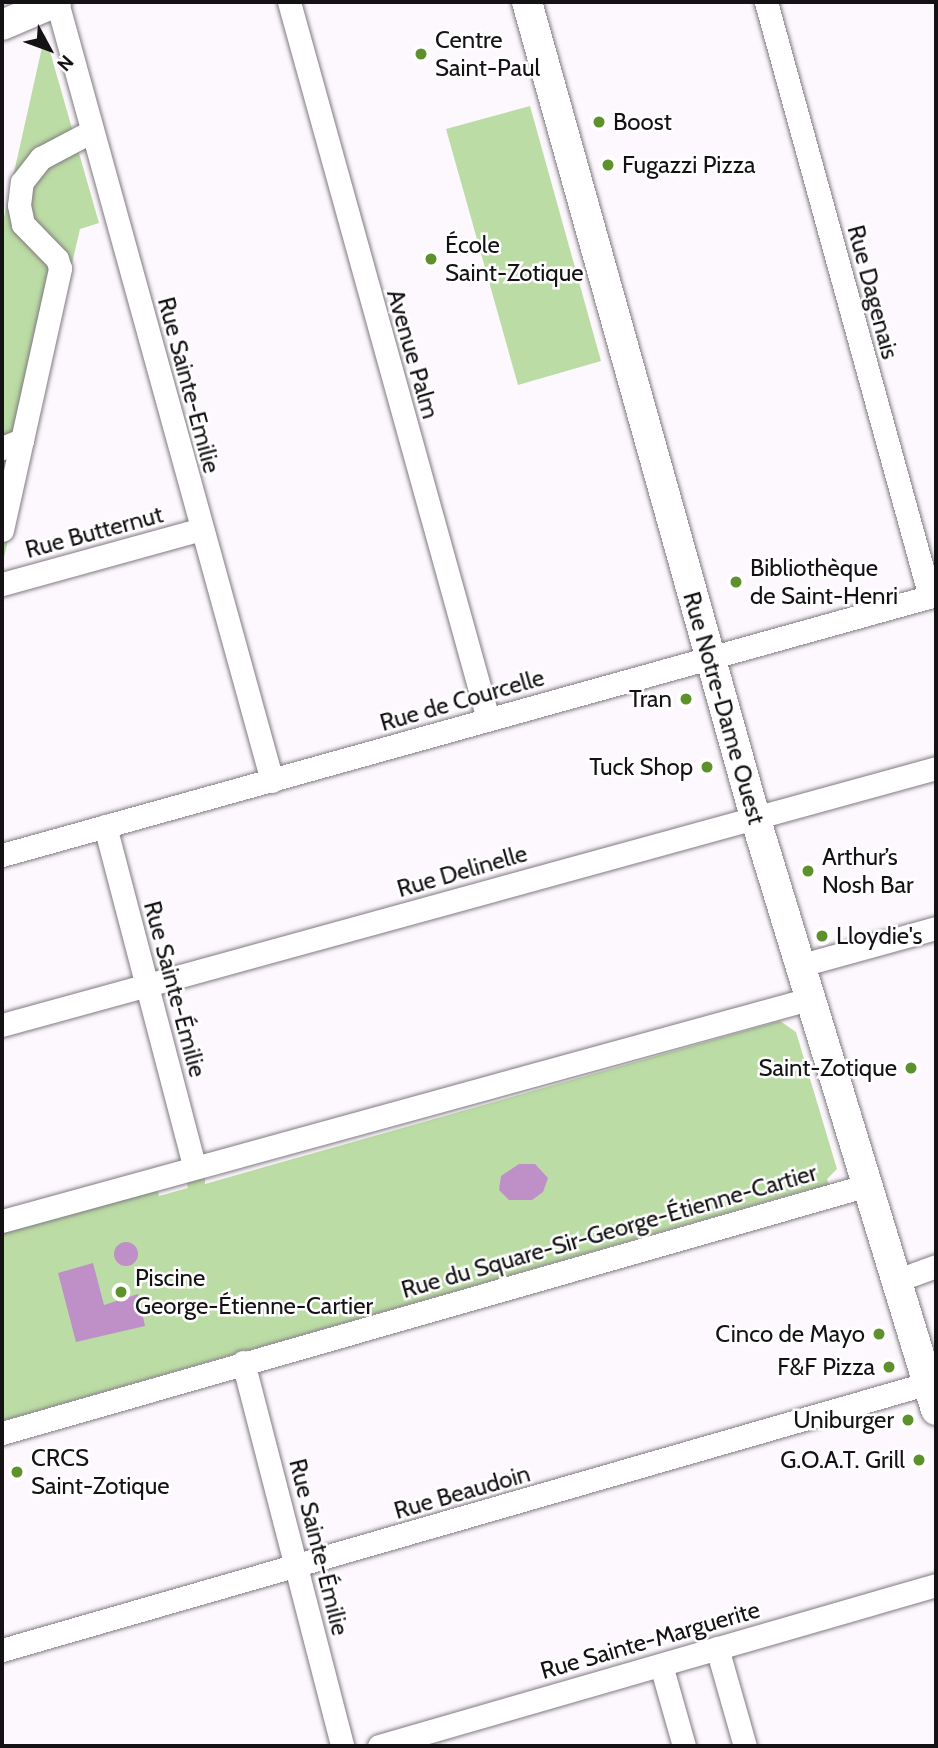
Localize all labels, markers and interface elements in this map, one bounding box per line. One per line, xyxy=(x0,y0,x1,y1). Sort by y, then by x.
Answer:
north arrow xyxy=(14,14,84,84)
place label: Centre Saint-Paul xyxy=(435,26,540,82)
marker: Centre Saint-Paul xyxy=(413,46,429,62)
text: N xyxy=(52,50,78,76)
place label: Boost xyxy=(613,108,672,136)
marker: Boost xyxy=(591,114,607,130)
place label: Fugazzi Pizza xyxy=(622,151,756,179)
marker: Fugazzi Pizza xyxy=(600,157,616,173)
street label: Rue Dagenais xyxy=(841,222,905,362)
place label: École Saint-Zotique xyxy=(445,231,584,287)
marker: École Saint-Zotique xyxy=(423,251,439,267)
street label: Avenue Palm xyxy=(381,286,445,422)
street label: Rue Sainte-Emilie xyxy=(152,294,226,476)
street label: Rue Butternut xyxy=(22,500,166,564)
place label: Bibliothèque de Saint-Henri xyxy=(750,554,898,610)
marker: Bibliothèque de Saint-Henri xyxy=(728,574,744,590)
street label: Rue Notre-Dame Ouest xyxy=(677,588,771,828)
street label: Rue de Courcelle xyxy=(377,663,547,737)
place label: Tran xyxy=(629,685,672,713)
marker: Tran xyxy=(678,691,694,707)
place label: Tuck Shop xyxy=(589,753,693,781)
marker: Tuck Shop xyxy=(699,759,715,775)
street label: Rue Delinelle xyxy=(394,839,530,903)
place label: Arthur’s Nosh Bar xyxy=(822,843,914,899)
marker: Arthur’s Nosh Bar xyxy=(800,863,816,879)
street label: Rue Sainte-Émilie xyxy=(138,898,212,1080)
place label: Lloydie's xyxy=(836,922,922,950)
marker: Lloydie's xyxy=(814,928,830,944)
place label: Saint-Zotique xyxy=(758,1054,897,1082)
marker: Saint-Zotique xyxy=(903,1060,919,1076)
street label: Rue du Square-Sir-George-Étienne-Cartier xyxy=(398,1158,820,1304)
place label: Piscine George-Étienne-Cartier xyxy=(135,1264,373,1320)
marker: Piscine George-Étienne-Cartier xyxy=(113,1284,129,1300)
place label: Cinco de Mayo xyxy=(715,1320,865,1348)
marker: Cinco de Mayo xyxy=(871,1326,887,1342)
place label: F&F Pizza xyxy=(777,1353,875,1381)
marker: F&F Pizza xyxy=(881,1359,897,1375)
place label: Uniburger xyxy=(793,1406,894,1434)
marker: Uniburger xyxy=(900,1412,916,1428)
place label: CRCS Saint-Zotique xyxy=(31,1444,170,1500)
place label: G.O.A.T. Grill xyxy=(780,1446,905,1474)
marker: G.O.A.T. Grill xyxy=(911,1452,927,1468)
street label: Rue Sainte-Émilie xyxy=(283,1456,355,1638)
street label: Rue Beaudoin xyxy=(391,1459,533,1525)
marker: CRCS Saint-Zotique xyxy=(9,1464,25,1480)
street label: Rue Sainte-Marguerite xyxy=(537,1595,763,1685)

